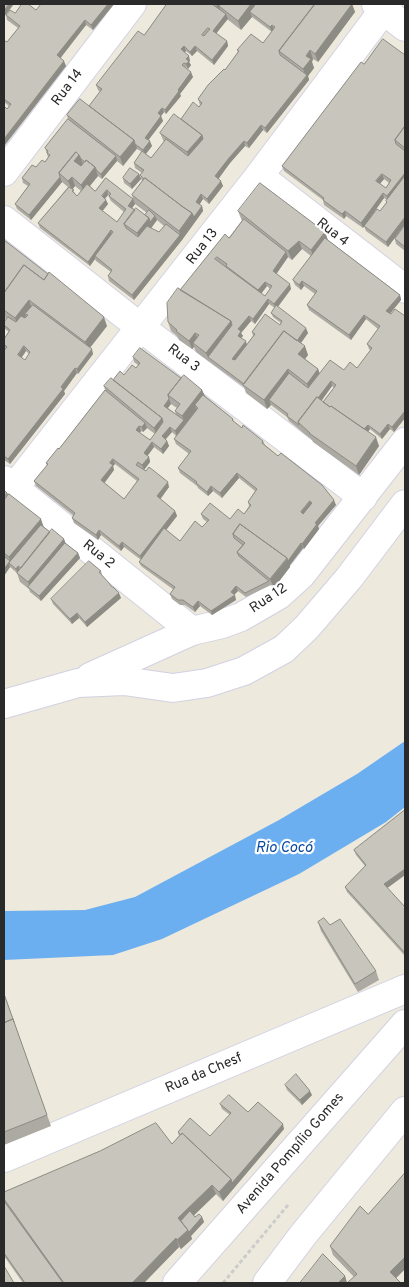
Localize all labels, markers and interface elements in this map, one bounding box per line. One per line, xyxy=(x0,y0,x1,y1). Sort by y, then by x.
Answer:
street label: Rua 14 xyxy=(49,66,87,110)
street label: Rua 4 xyxy=(312,215,352,251)
street label: Rua 13 xyxy=(184,226,222,268)
street label: Rua 3 xyxy=(164,341,202,377)
street label: Rua 2 xyxy=(79,537,117,573)
street label: Rua 12 xyxy=(247,580,291,618)
water label: Rio Cocó xyxy=(256,840,312,858)
street label: Rua da Chesf xyxy=(163,1050,245,1098)
street label: Avenida Pompílio Gomes xyxy=(234,1090,348,1218)

